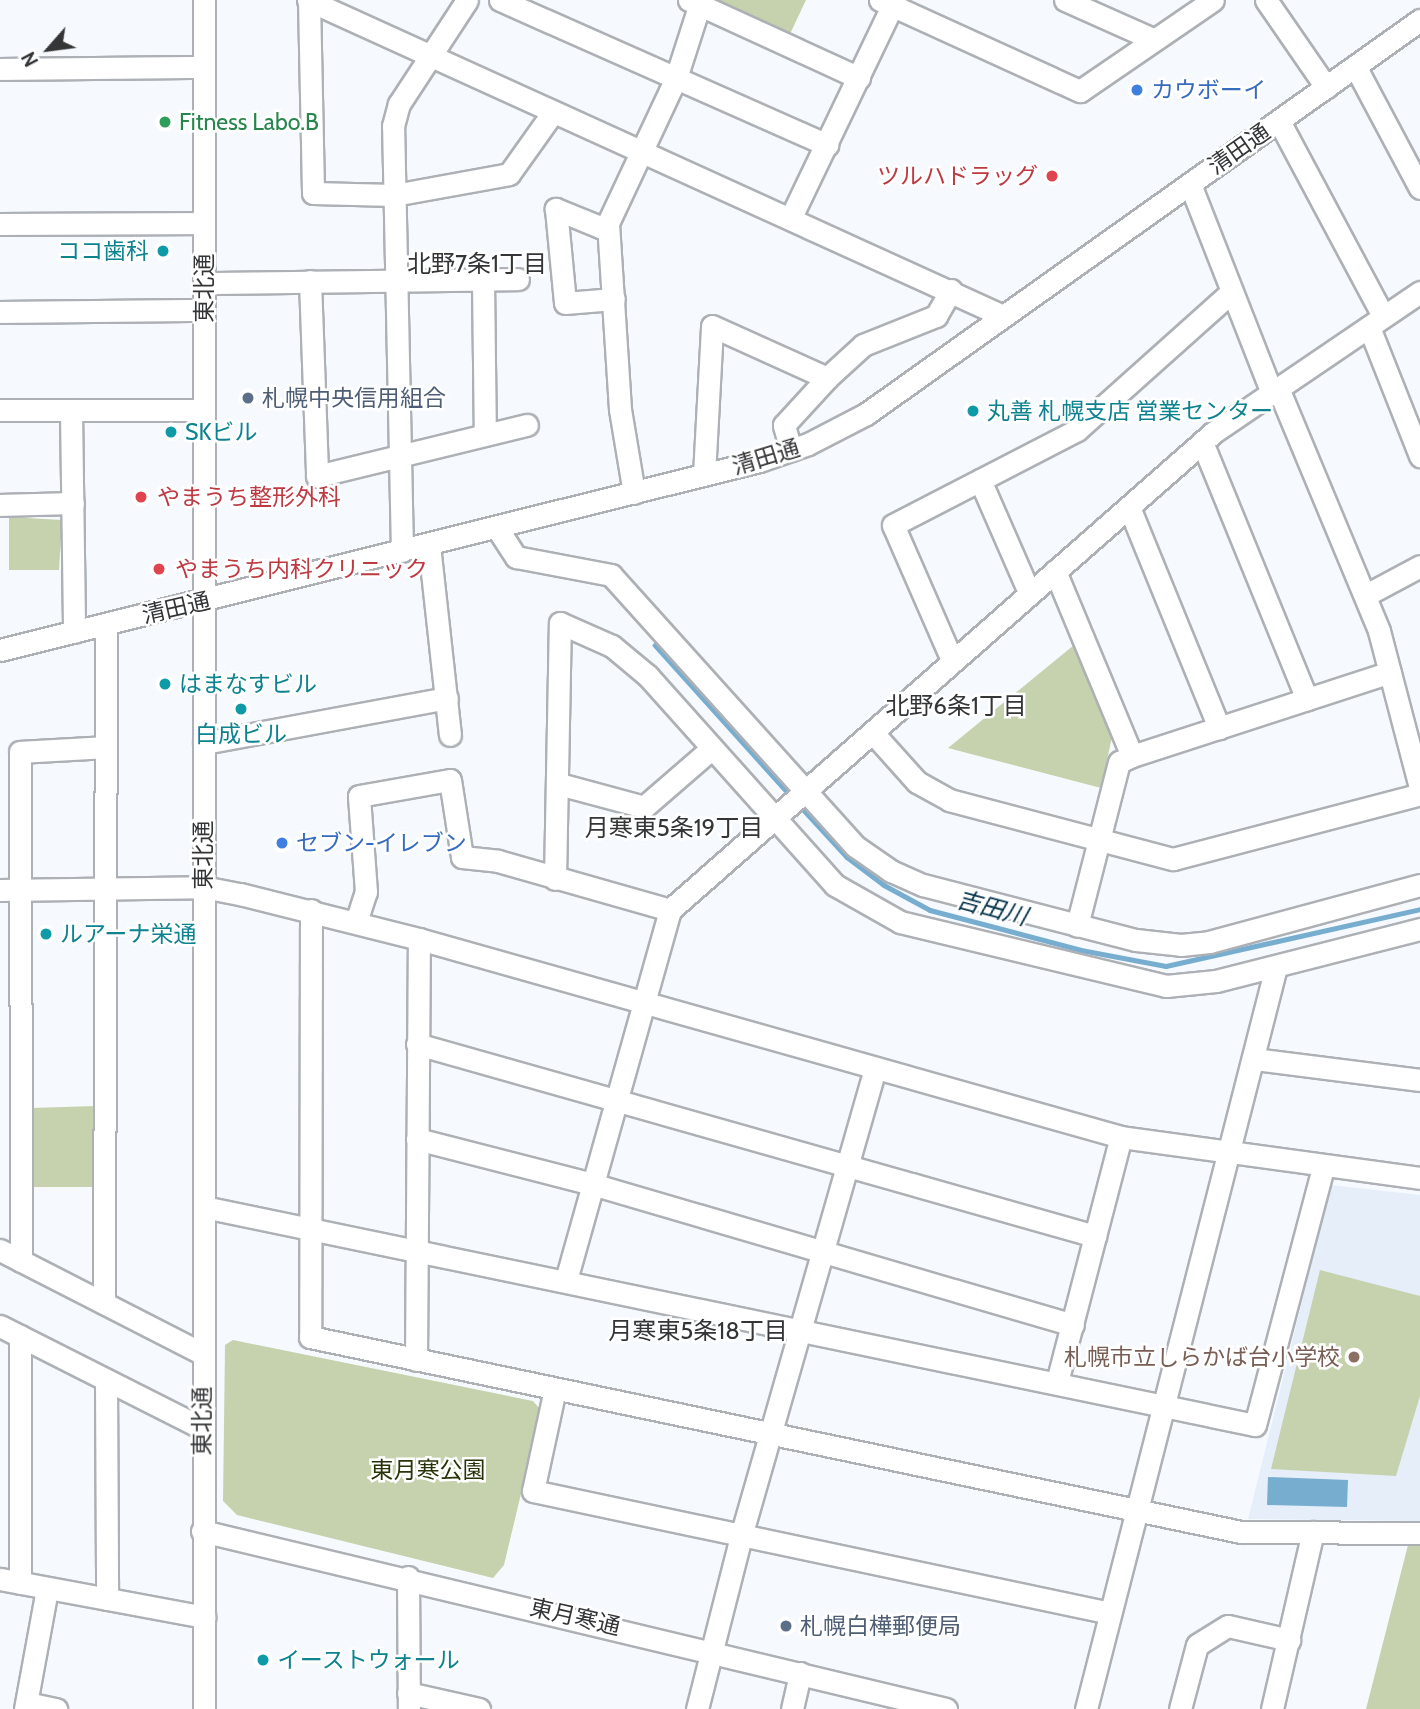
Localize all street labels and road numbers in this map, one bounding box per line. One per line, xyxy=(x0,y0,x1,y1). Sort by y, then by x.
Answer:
street label: 清田通 xyxy=(1203,118,1275,180)
street label: 東北通 xyxy=(190,254,218,322)
street label: 清田通 xyxy=(729,434,803,480)
street label: 清田通 xyxy=(139,587,213,629)
street label: 東北通 xyxy=(189,821,217,889)
street label: 東北通 xyxy=(188,1387,216,1455)
street label: 東月寒通 xyxy=(527,1593,623,1641)

